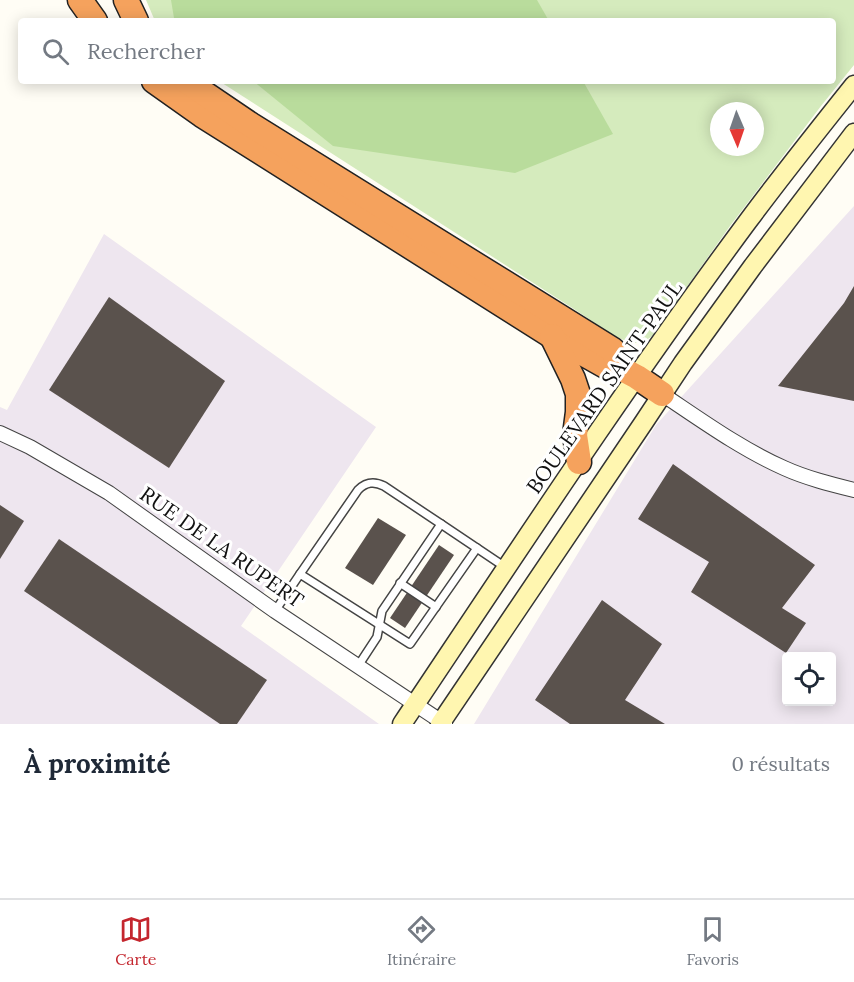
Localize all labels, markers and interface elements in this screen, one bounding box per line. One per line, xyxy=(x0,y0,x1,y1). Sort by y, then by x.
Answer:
search box xyxy=(18,18,836,84)
icon: search xyxy=(39,35,72,68)
text: Rechercher xyxy=(87,37,205,65)
north arrow xyxy=(710,102,764,156)
street label: BOULEVARD SAINT-PAUL xyxy=(520,275,688,499)
street label: RUE DE LA RUPERT xyxy=(135,480,309,614)
map controls xyxy=(782,652,836,706)
button: locate xyxy=(782,652,836,706)
text: À proximité xyxy=(24,747,170,780)
text: 0 résultats xyxy=(731,751,830,776)
tab: Carte xyxy=(115,913,157,969)
tab: Itinéraire xyxy=(387,913,456,969)
tab: Favoris xyxy=(686,913,739,969)

